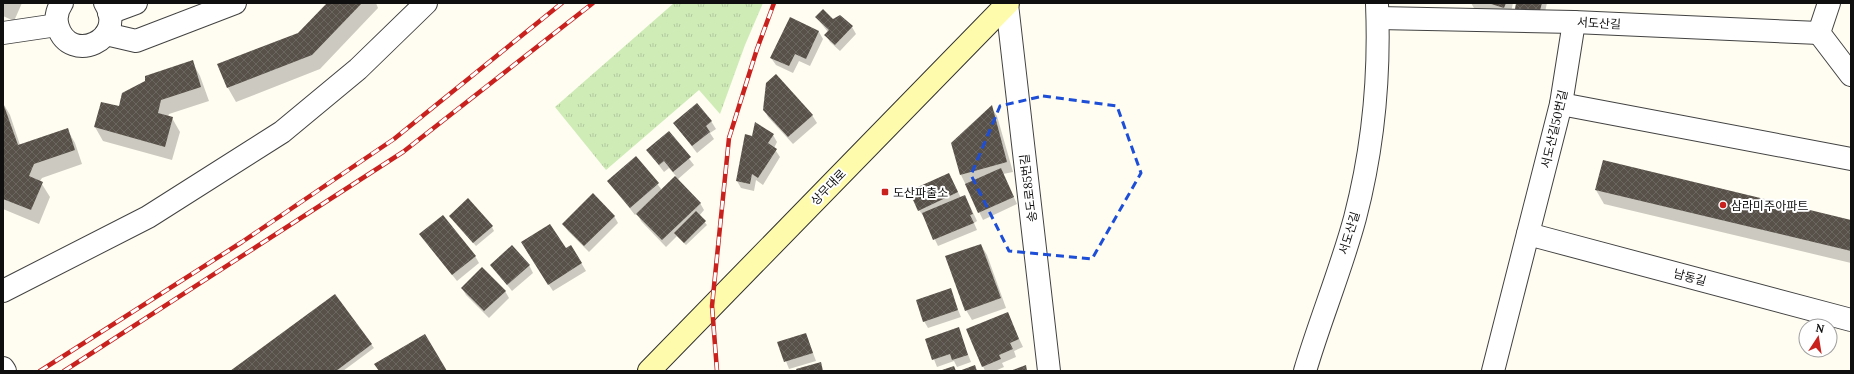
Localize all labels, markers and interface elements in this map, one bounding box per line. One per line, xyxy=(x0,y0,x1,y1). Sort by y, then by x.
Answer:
street label: 서도산길 xyxy=(1577,14,1621,32)
street label: 서도산길50번길 xyxy=(1538,88,1570,170)
street label: 송도로85번길 xyxy=(1016,153,1040,223)
street label: 상무대로 xyxy=(807,166,849,208)
place label: 도산파출소 xyxy=(893,185,948,200)
marker: 도산파출소 xyxy=(880,187,890,197)
place label: 삼라미주아파트 xyxy=(1731,198,1808,213)
marker: 삼라미주아파트 xyxy=(1718,200,1728,210)
street label: 서도산길 xyxy=(1335,210,1363,256)
street label: 남동길 xyxy=(1672,265,1708,289)
north arrow xyxy=(1798,318,1838,358)
text: N xyxy=(1814,320,1826,336)

